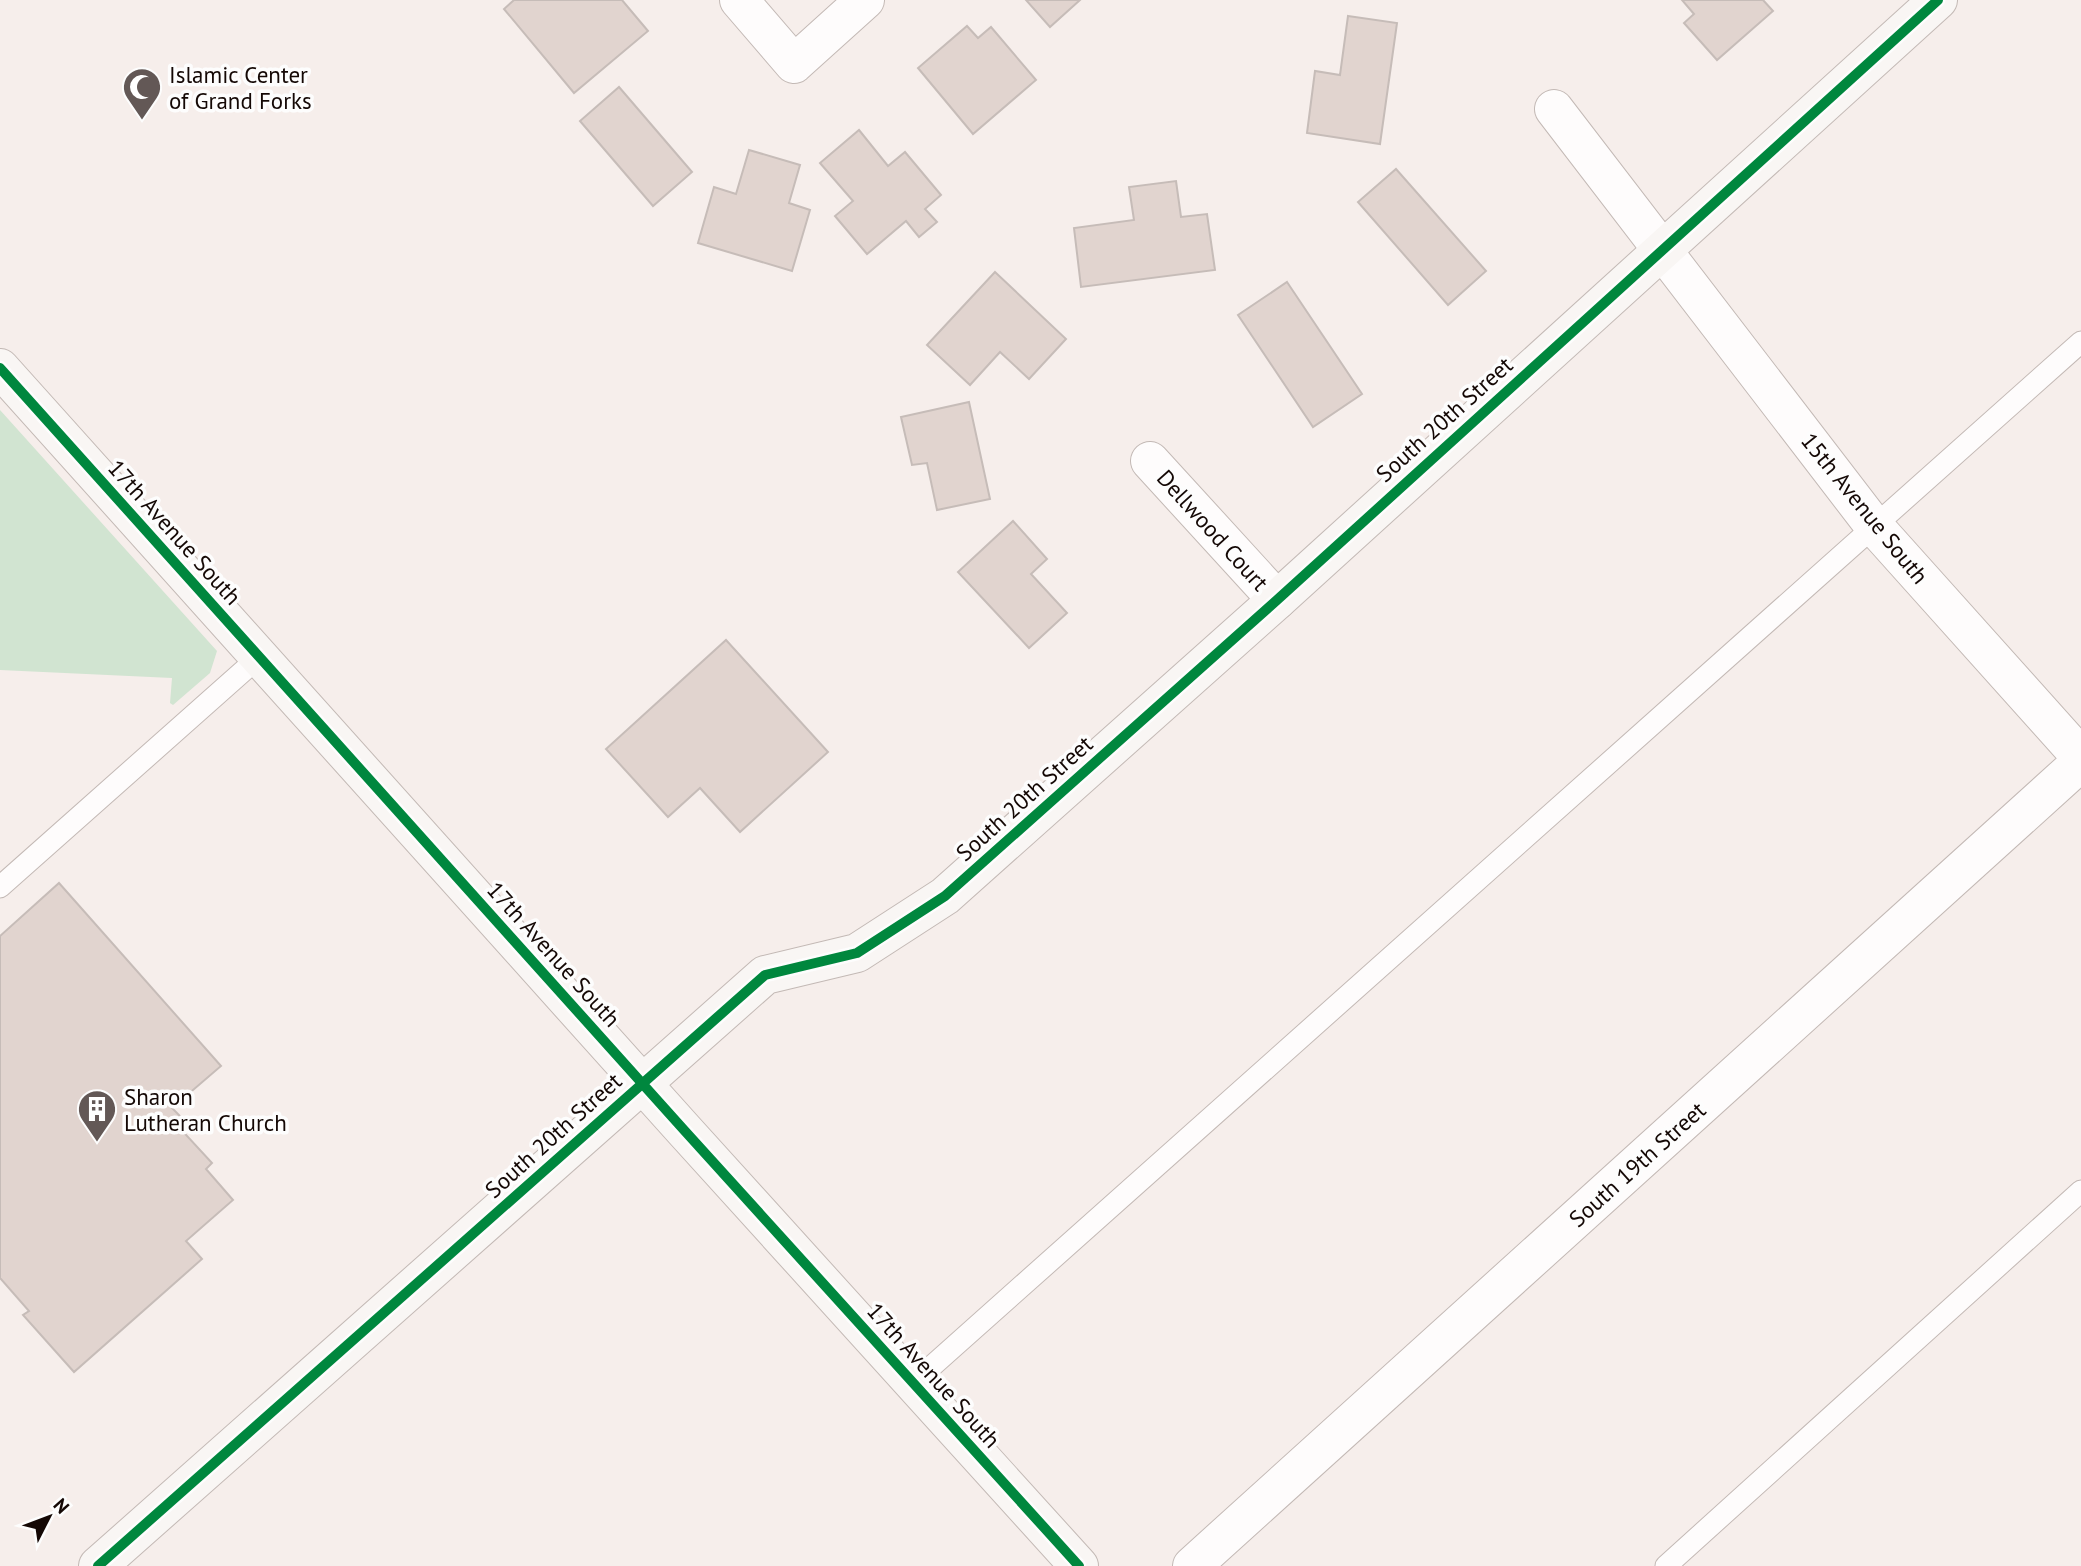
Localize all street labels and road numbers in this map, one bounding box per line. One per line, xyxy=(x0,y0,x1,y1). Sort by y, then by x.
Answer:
street label: South 20th Street xyxy=(1370,350,1518,488)
street label: 15th Avenue South xyxy=(1795,427,1935,589)
street label: 17th Avenue South xyxy=(102,453,248,611)
street label: Dellwood Court xyxy=(1151,463,1275,597)
street label: South 20th Street xyxy=(950,729,1098,867)
street label: 17th Avenue South xyxy=(481,875,627,1033)
street label: South 20th Street xyxy=(479,1066,627,1204)
street label: South 19th Street xyxy=(1563,1095,1711,1233)
street label: 17th Avenue South xyxy=(861,1296,1007,1454)

